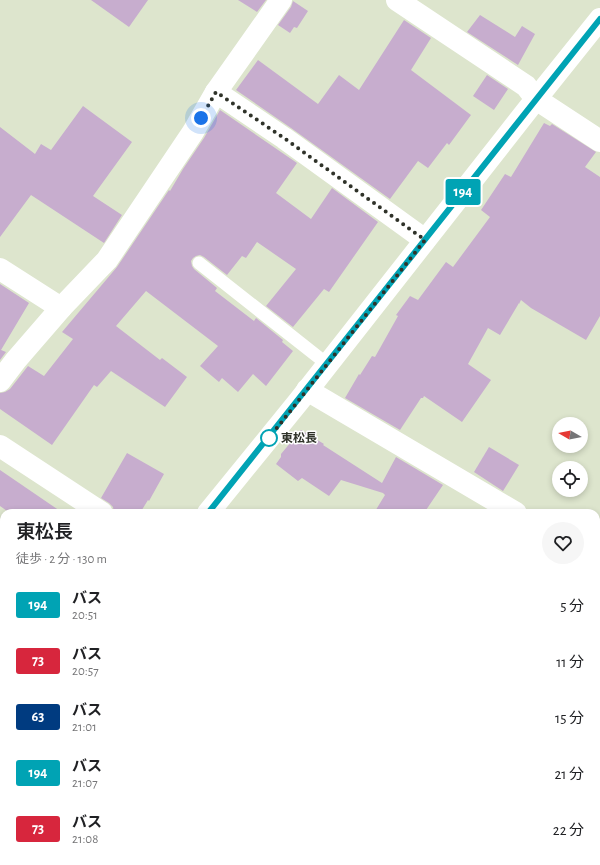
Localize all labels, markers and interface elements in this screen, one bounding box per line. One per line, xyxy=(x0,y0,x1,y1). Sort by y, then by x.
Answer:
your location xyxy=(191,108,211,128)
line badge: 194 xyxy=(440,179,486,205)
text: 194 xyxy=(454,185,472,199)
north arrow xyxy=(552,417,588,453)
map controls xyxy=(552,417,588,497)
marker: 東松長 xyxy=(260,429,278,447)
place label: 東松長 xyxy=(281,432,317,444)
button: locate xyxy=(552,461,588,497)
button: heart xyxy=(542,522,584,564)
text: 東松長 xyxy=(16,523,73,542)
text: 徒歩 · 2 分 · 130 m xyxy=(16,553,107,566)
text: バス xyxy=(72,591,102,606)
text: 194 xyxy=(29,598,47,612)
text: 5 分 xyxy=(560,599,584,614)
text: 20:51 xyxy=(72,609,98,622)
text: バス xyxy=(72,647,102,662)
text: 73 xyxy=(32,654,44,668)
text: 11 分 xyxy=(556,655,584,670)
text: 20:57 xyxy=(72,665,99,678)
text: バス xyxy=(72,703,102,718)
text: 63 xyxy=(32,710,44,724)
text: 15 分 xyxy=(555,711,584,726)
text: 21:01 xyxy=(72,721,97,734)
text: バス xyxy=(72,759,102,774)
text: 194 xyxy=(29,766,47,780)
text: 21 分 xyxy=(555,767,584,782)
text: 21:07 xyxy=(72,777,98,790)
text: バス xyxy=(72,815,102,830)
text: 73 xyxy=(32,822,44,836)
text: 22 分 xyxy=(553,823,584,838)
text: 21:08 xyxy=(72,833,98,846)

